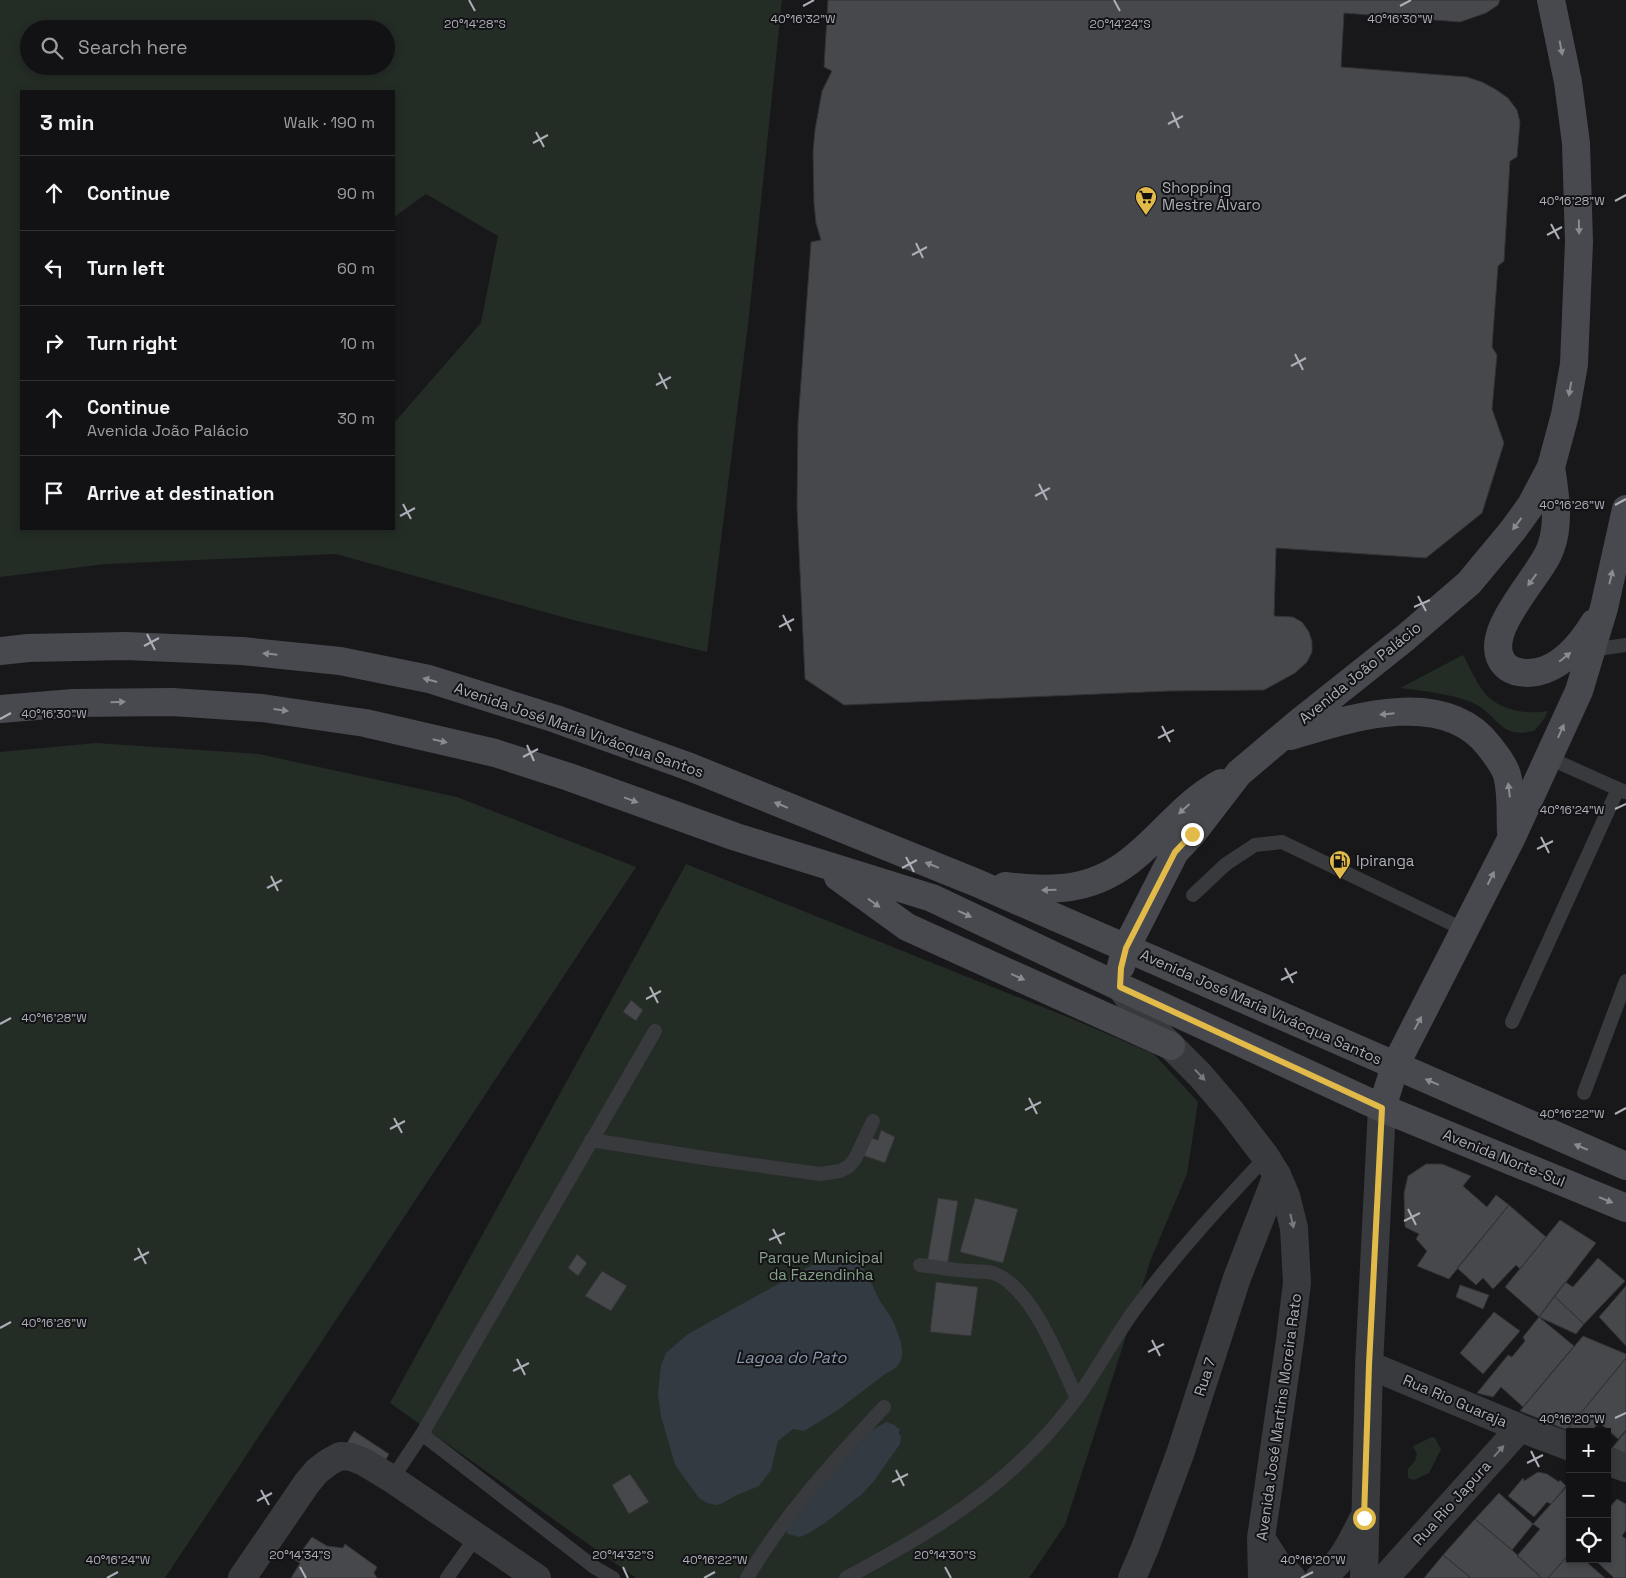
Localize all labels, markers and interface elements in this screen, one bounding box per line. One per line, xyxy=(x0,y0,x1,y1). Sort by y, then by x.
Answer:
text: 40°16'32"W xyxy=(770,11,836,27)
text: 40°16'30"W xyxy=(1367,11,1433,27)
text: 20°14'28"S xyxy=(444,16,506,32)
text: 20°14'24"S xyxy=(1089,16,1151,32)
search box xyxy=(20,20,395,75)
icon: search xyxy=(38,34,66,62)
text: Search here xyxy=(78,35,188,60)
one-way arrow xyxy=(1558,40,1566,56)
text: 3 min xyxy=(40,109,95,136)
text: Walk · 190 m xyxy=(284,112,375,133)
place label: Shopping Mestre Álvaro xyxy=(1162,178,1261,214)
icon: ahead xyxy=(40,179,68,207)
text: Continue xyxy=(87,181,170,206)
text: 90 m xyxy=(337,183,375,204)
supermarket icon: Shopping Mestre Álvaro xyxy=(1134,185,1158,216)
text: 40°16'28"W xyxy=(1539,193,1605,209)
one-way arrow xyxy=(1575,219,1583,235)
icon: left xyxy=(40,254,68,282)
text: Turn left xyxy=(87,256,165,281)
text: 60 m xyxy=(337,258,375,279)
icon: right xyxy=(40,329,68,357)
text: Turn right xyxy=(87,331,177,356)
text: 10 m xyxy=(340,333,375,354)
one-way arrow xyxy=(1565,381,1573,397)
text: Continue xyxy=(87,395,170,420)
icon: ahead xyxy=(40,404,68,432)
text: 30 m xyxy=(337,408,375,429)
text: Avenida João Palácio xyxy=(87,420,249,441)
icon: arrive xyxy=(40,479,68,507)
text: Arrive at destination xyxy=(87,481,275,506)
text: 40°16'26"W xyxy=(1539,497,1605,513)
one-way arrow xyxy=(1512,517,1522,531)
one-way arrow xyxy=(1607,570,1615,585)
one-way arrow xyxy=(1527,573,1537,587)
street label: Avenida João Palácio xyxy=(1295,618,1425,728)
one-way arrow xyxy=(262,650,278,658)
one-way arrow xyxy=(1558,651,1571,662)
one-way arrow xyxy=(422,676,438,684)
street label: Avenida José Maria Vivácqua Santos xyxy=(452,678,706,781)
one-way arrow xyxy=(111,698,127,706)
text: 40°16'30"W xyxy=(21,706,87,722)
one-way arrow xyxy=(273,707,289,715)
one-way arrow xyxy=(1379,710,1395,718)
one-way arrow xyxy=(1557,724,1565,738)
one-way arrow xyxy=(433,737,448,745)
one-way arrow xyxy=(1505,782,1513,798)
one-way arrow xyxy=(624,796,639,804)
one-way arrow xyxy=(774,800,788,808)
text: 40°16'24"W xyxy=(1540,802,1605,818)
one-way arrow xyxy=(1179,803,1191,815)
route end xyxy=(1181,823,1204,846)
fuel station icon: Ipiranga xyxy=(1328,849,1352,880)
place label: Ipiranga xyxy=(1356,851,1415,870)
one-way arrow xyxy=(924,861,939,868)
one-way arrow xyxy=(1487,871,1495,885)
one-way arrow xyxy=(1041,886,1057,894)
one-way arrow xyxy=(867,898,881,908)
one-way arrow xyxy=(958,910,972,918)
street label: Avenida José Maria Vivácqua Santos xyxy=(1137,944,1385,1069)
one-way arrow xyxy=(1011,973,1025,981)
text: 40°16'28"W xyxy=(21,1010,87,1026)
one-way arrow xyxy=(1414,1016,1422,1030)
one-way arrow xyxy=(1194,1069,1206,1081)
one-way arrow xyxy=(1425,1078,1439,1086)
text: 40°16'22"W xyxy=(1539,1106,1605,1122)
street label: Avenida Norte-Sul xyxy=(1440,1124,1568,1191)
one-way arrow xyxy=(1574,1142,1588,1150)
one-way arrow xyxy=(1599,1196,1614,1204)
one-way arrow xyxy=(1288,1213,1296,1228)
park label: Parque Municipal da Fazendinha xyxy=(759,1248,883,1284)
street label: Avenida José Martins Moreira Rato xyxy=(1252,1292,1305,1542)
text: 40°16'26"W xyxy=(21,1315,87,1331)
water label: Lagoa do Pato xyxy=(736,1347,847,1368)
street label: Rua 7 xyxy=(1189,1355,1220,1399)
street label: Rua Rio Guaraja xyxy=(1400,1370,1511,1431)
text: 40°16'20"W xyxy=(1539,1411,1605,1427)
map controls xyxy=(1566,1428,1611,1563)
button: + xyxy=(1566,1428,1611,1473)
one-way arrow xyxy=(1494,1444,1505,1457)
street label: Rua Rio Japura xyxy=(1409,1456,1495,1549)
button: − xyxy=(1566,1473,1611,1518)
route start xyxy=(1353,1507,1376,1530)
button: locate xyxy=(1566,1518,1611,1563)
text: 20°14'34"S xyxy=(269,1547,331,1563)
text: 20°14'32"S xyxy=(592,1547,654,1563)
text: 20°14'30"S xyxy=(914,1547,976,1563)
text: 40°16'24"W xyxy=(86,1552,151,1568)
text: 40°16'22"W xyxy=(682,1552,748,1568)
text: 40°16'20"W xyxy=(1280,1552,1346,1568)

